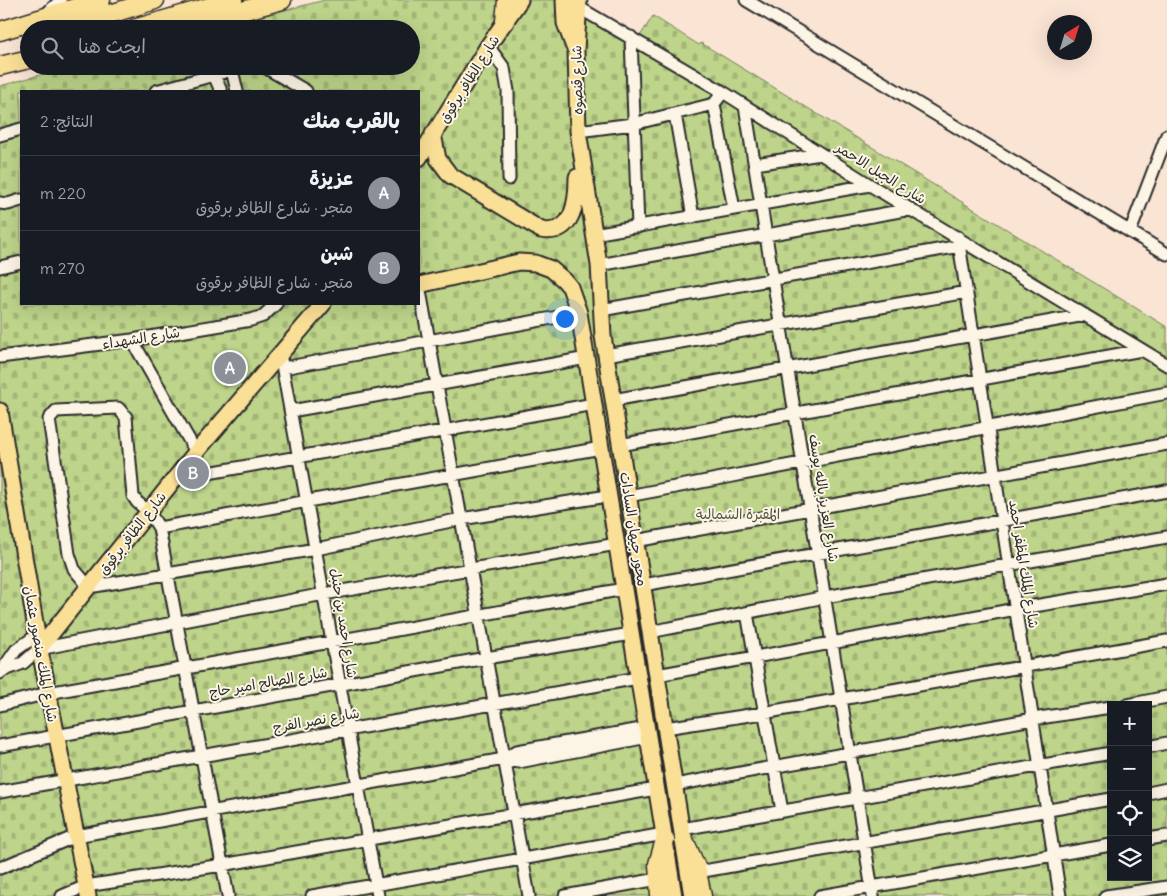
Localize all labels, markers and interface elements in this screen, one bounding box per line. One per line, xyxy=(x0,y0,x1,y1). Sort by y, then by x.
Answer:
north arrow xyxy=(1047,15,1092,60)
search box xyxy=(20,20,420,75)
street label: شارع الظافر برقوق xyxy=(435,32,504,127)
icon: search xyxy=(38,34,66,62)
text: ابحث هنا xyxy=(78,34,146,58)
street label: شارع قنصوه xyxy=(567,45,588,115)
text: بالقرب منك xyxy=(303,107,400,134)
text: النتائج: 2 xyxy=(40,111,93,131)
street label: شارع الجبل الاحمر xyxy=(831,137,930,209)
text: عزيزة xyxy=(309,166,353,190)
text: 220 m xyxy=(40,183,86,203)
text: A xyxy=(379,183,389,203)
text: متجر · شارع الظافر برقوق xyxy=(196,197,353,217)
text: شبن xyxy=(320,241,353,265)
text: 270 m xyxy=(40,258,85,278)
text: B xyxy=(379,258,389,278)
text: متجر · شارع الظافر برقوق xyxy=(196,272,353,292)
your location xyxy=(552,306,578,332)
street label: شارع الشهداء xyxy=(101,323,181,354)
pin: A xyxy=(214,349,246,387)
street label: شارع العزيز بالله يوسف xyxy=(804,433,843,563)
pin: B xyxy=(177,454,209,492)
street label: محور جيهان السادات xyxy=(616,471,652,587)
street label: شارع الظافر برقوق xyxy=(94,488,171,579)
street label: شارع الملك المظفر احمد xyxy=(1004,498,1043,630)
park label: المقبرة الشمالية xyxy=(696,505,780,523)
street label: شارع احمد بن حنبل xyxy=(325,567,362,679)
street label: شارع الملك منصور عثمان xyxy=(19,584,62,724)
street label: شارع الصالح امير حاج xyxy=(207,663,329,702)
map controls xyxy=(1107,701,1152,881)
button: + xyxy=(1107,701,1152,746)
street label: شارع نصر الفرج xyxy=(271,704,361,737)
button: − xyxy=(1107,746,1152,791)
button: locate xyxy=(1107,791,1152,836)
button: layers xyxy=(1107,836,1152,881)

